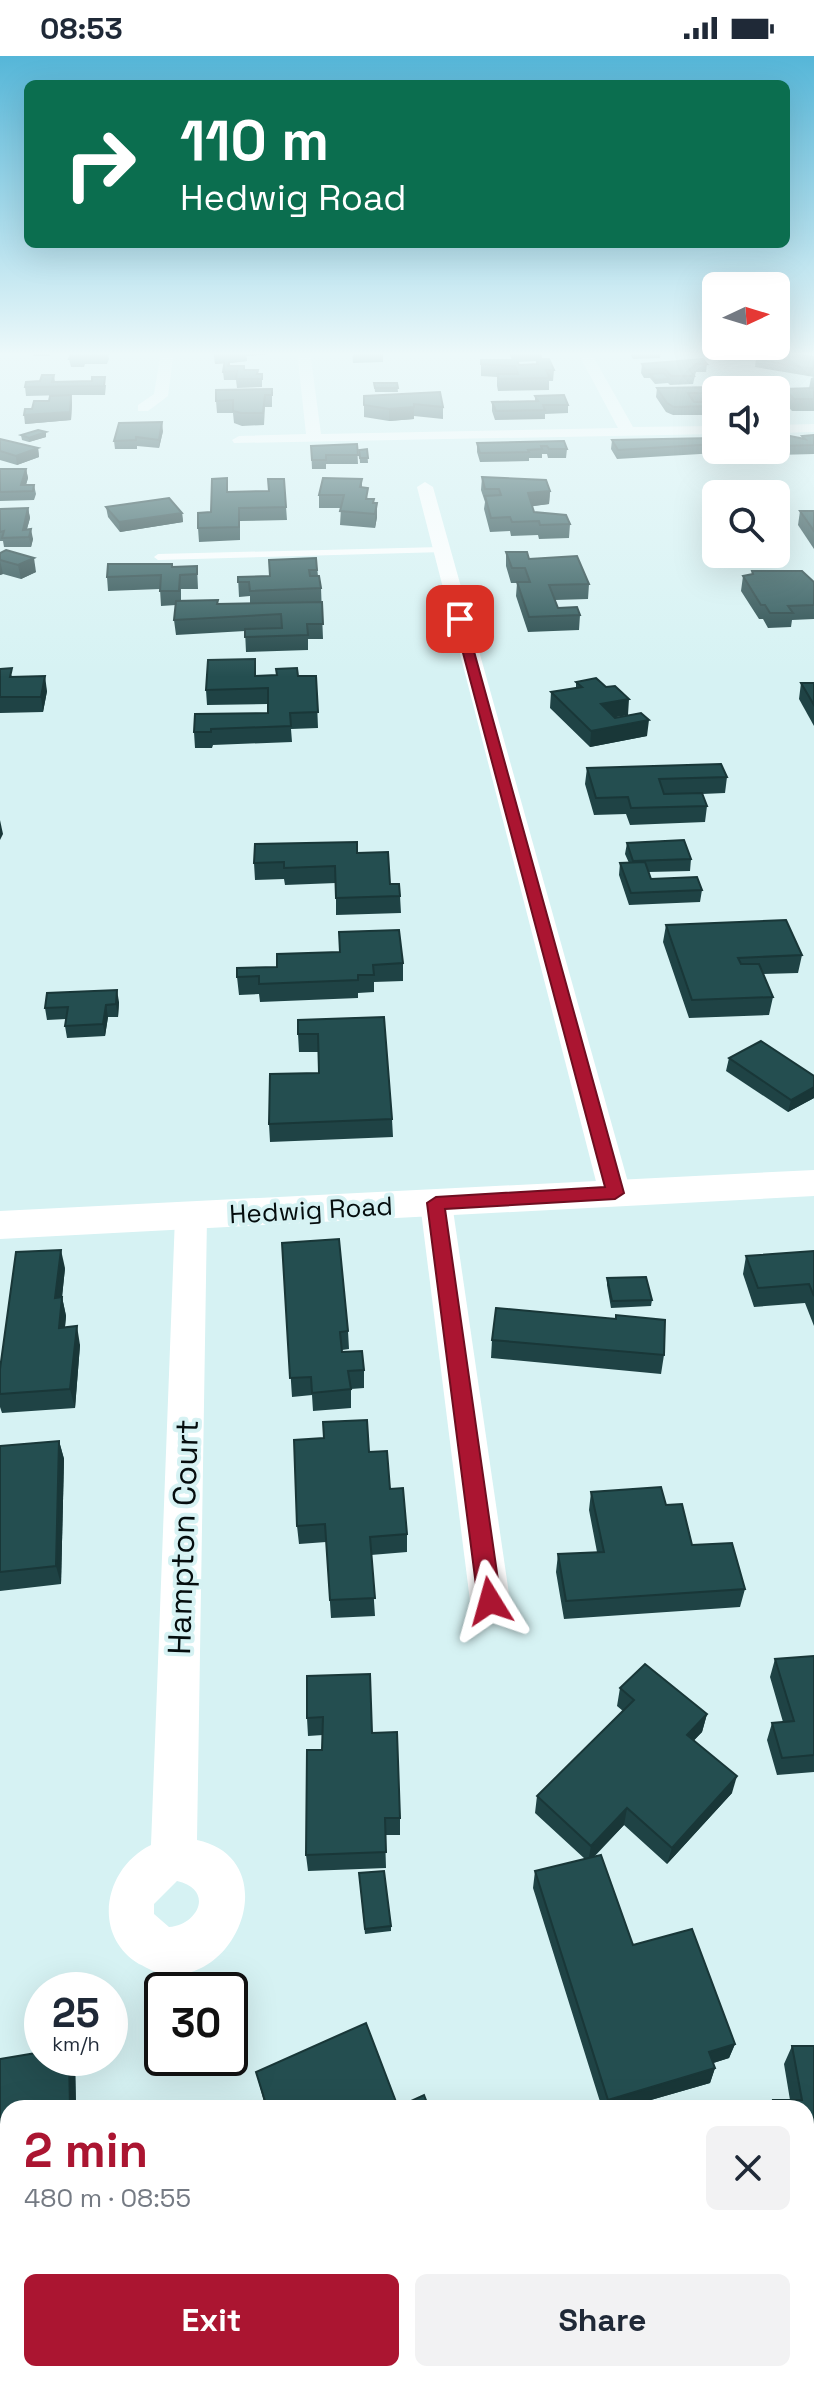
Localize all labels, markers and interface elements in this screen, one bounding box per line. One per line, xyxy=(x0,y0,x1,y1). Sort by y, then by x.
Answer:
text: 08:53 xyxy=(40,9,123,48)
text: 110 m xyxy=(180,105,329,176)
icon: right xyxy=(48,112,152,216)
text: Hedwig Road xyxy=(180,175,407,221)
north arrow xyxy=(702,272,790,360)
map controls xyxy=(702,272,790,568)
button: sound xyxy=(702,376,790,464)
button: search xyxy=(702,480,790,568)
pin xyxy=(426,585,494,653)
icon: arrive xyxy=(438,597,482,641)
street label: Hedwig Road xyxy=(228,1189,394,1231)
street label: Hampton Court xyxy=(159,1419,207,1655)
position arrow xyxy=(448,1559,532,1643)
speed limit sign: 30 xyxy=(144,1972,248,2076)
text: 25 xyxy=(52,1988,100,2039)
text: km/h xyxy=(52,2031,100,2057)
text: 2 min xyxy=(24,2120,148,2181)
button: close xyxy=(706,2126,790,2210)
text: 480 m · 08:55 xyxy=(24,2181,191,2215)
button: Exit xyxy=(24,2274,399,2366)
button: Share xyxy=(415,2274,790,2366)

